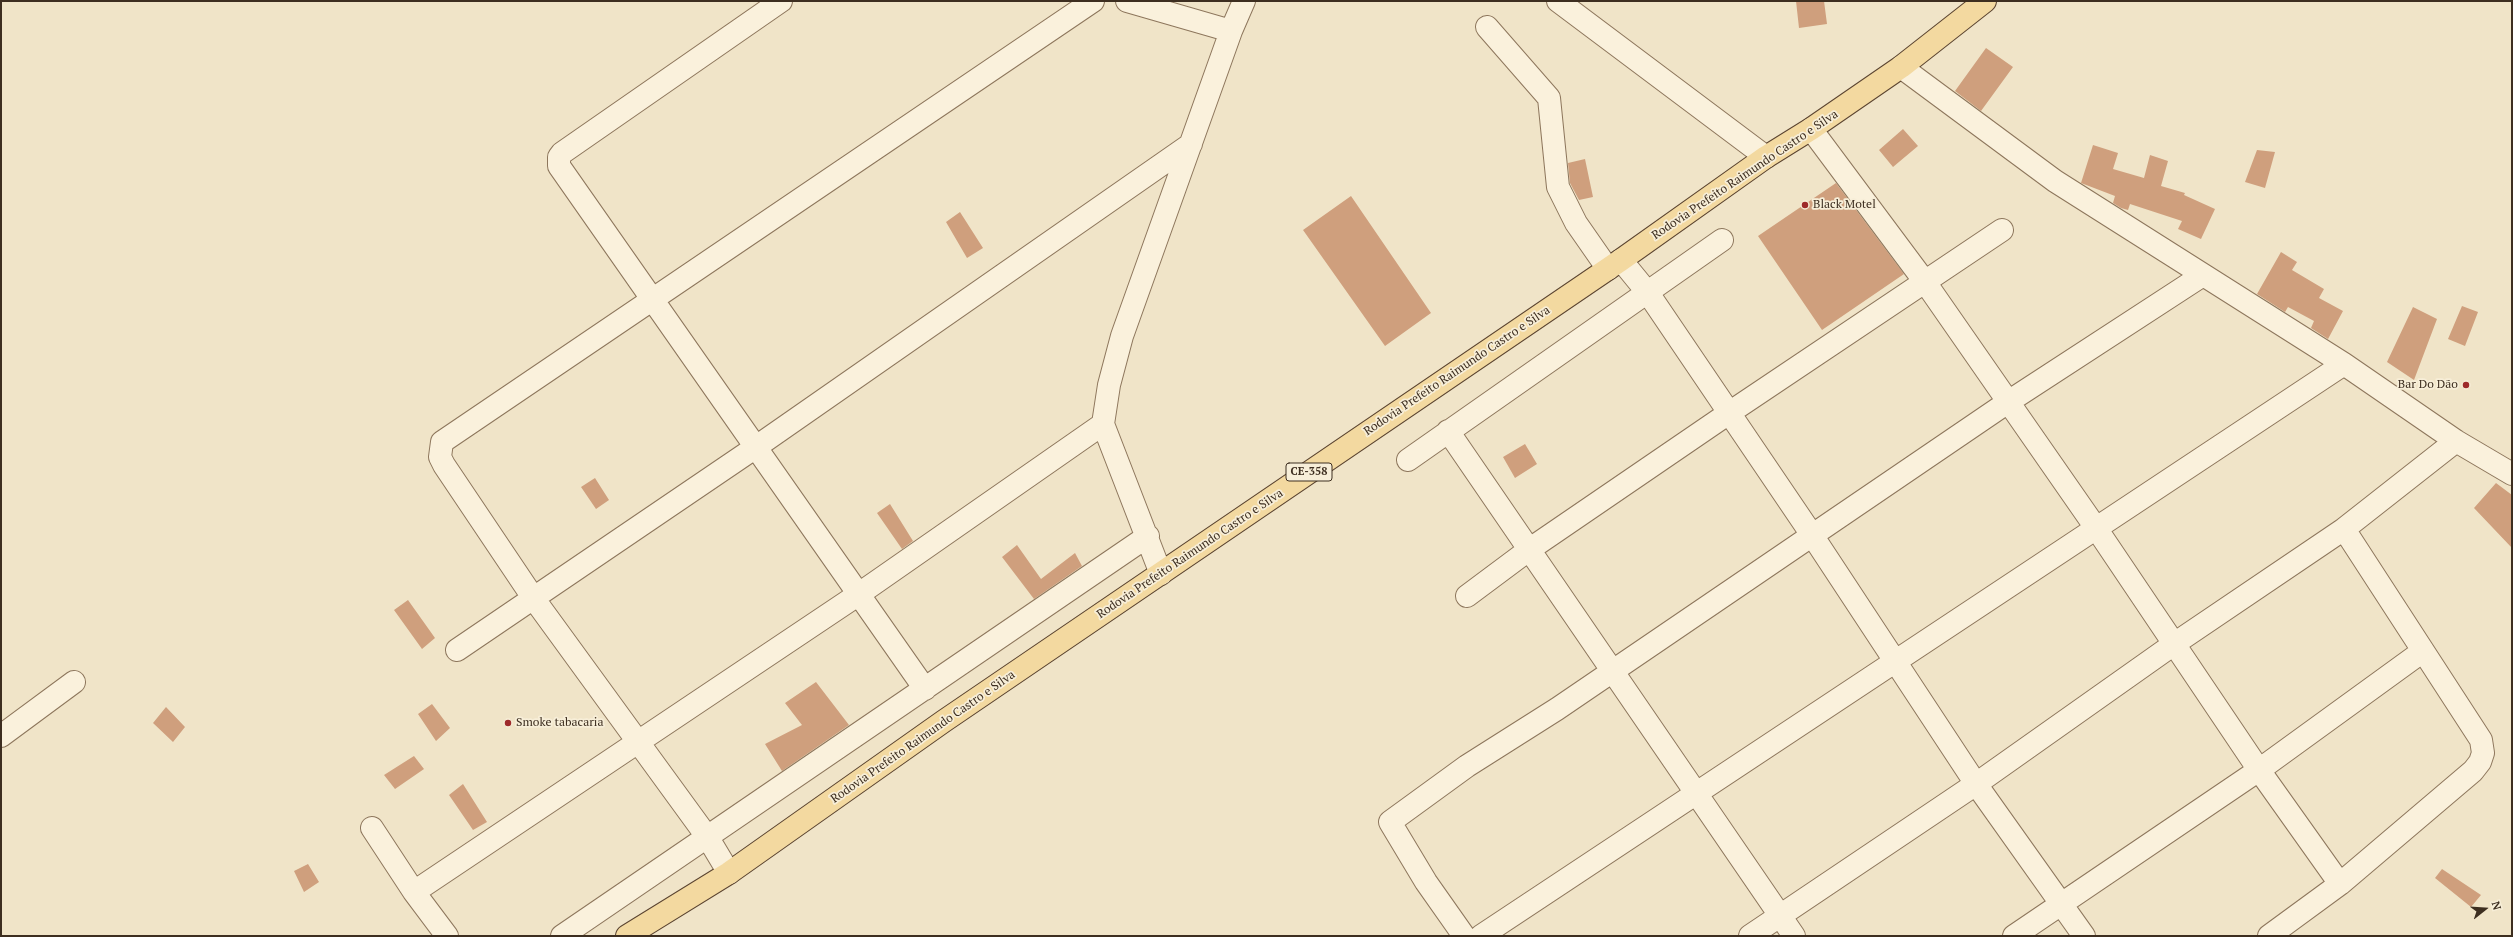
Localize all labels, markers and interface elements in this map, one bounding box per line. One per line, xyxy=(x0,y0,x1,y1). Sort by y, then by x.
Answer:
street label: Rodovia Prefeito Raimundo Castro e Silva xyxy=(1649,107,1841,243)
place label: Black Motel xyxy=(1813,198,1876,212)
marker: Black Motel xyxy=(1800,200,1810,210)
street label: Rodovia Prefeito Raimundo Castro e Silva xyxy=(1361,303,1553,439)
place label: Bar Do Dão xyxy=(2398,378,2458,392)
marker: Bar Do Dão xyxy=(2461,380,2471,390)
road number: CE-358 xyxy=(1286,463,1332,481)
street label: Rodovia Prefeito Raimundo Castro e Silva xyxy=(1094,486,1286,622)
street label: Rodovia Prefeito Raimundo Castro e Silva xyxy=(828,668,1018,806)
place label: Smoke tabacaria xyxy=(516,716,603,730)
marker: Smoke tabacaria xyxy=(503,718,513,728)
north arrow xyxy=(2465,889,2505,929)
text: N xyxy=(2489,899,2504,912)

